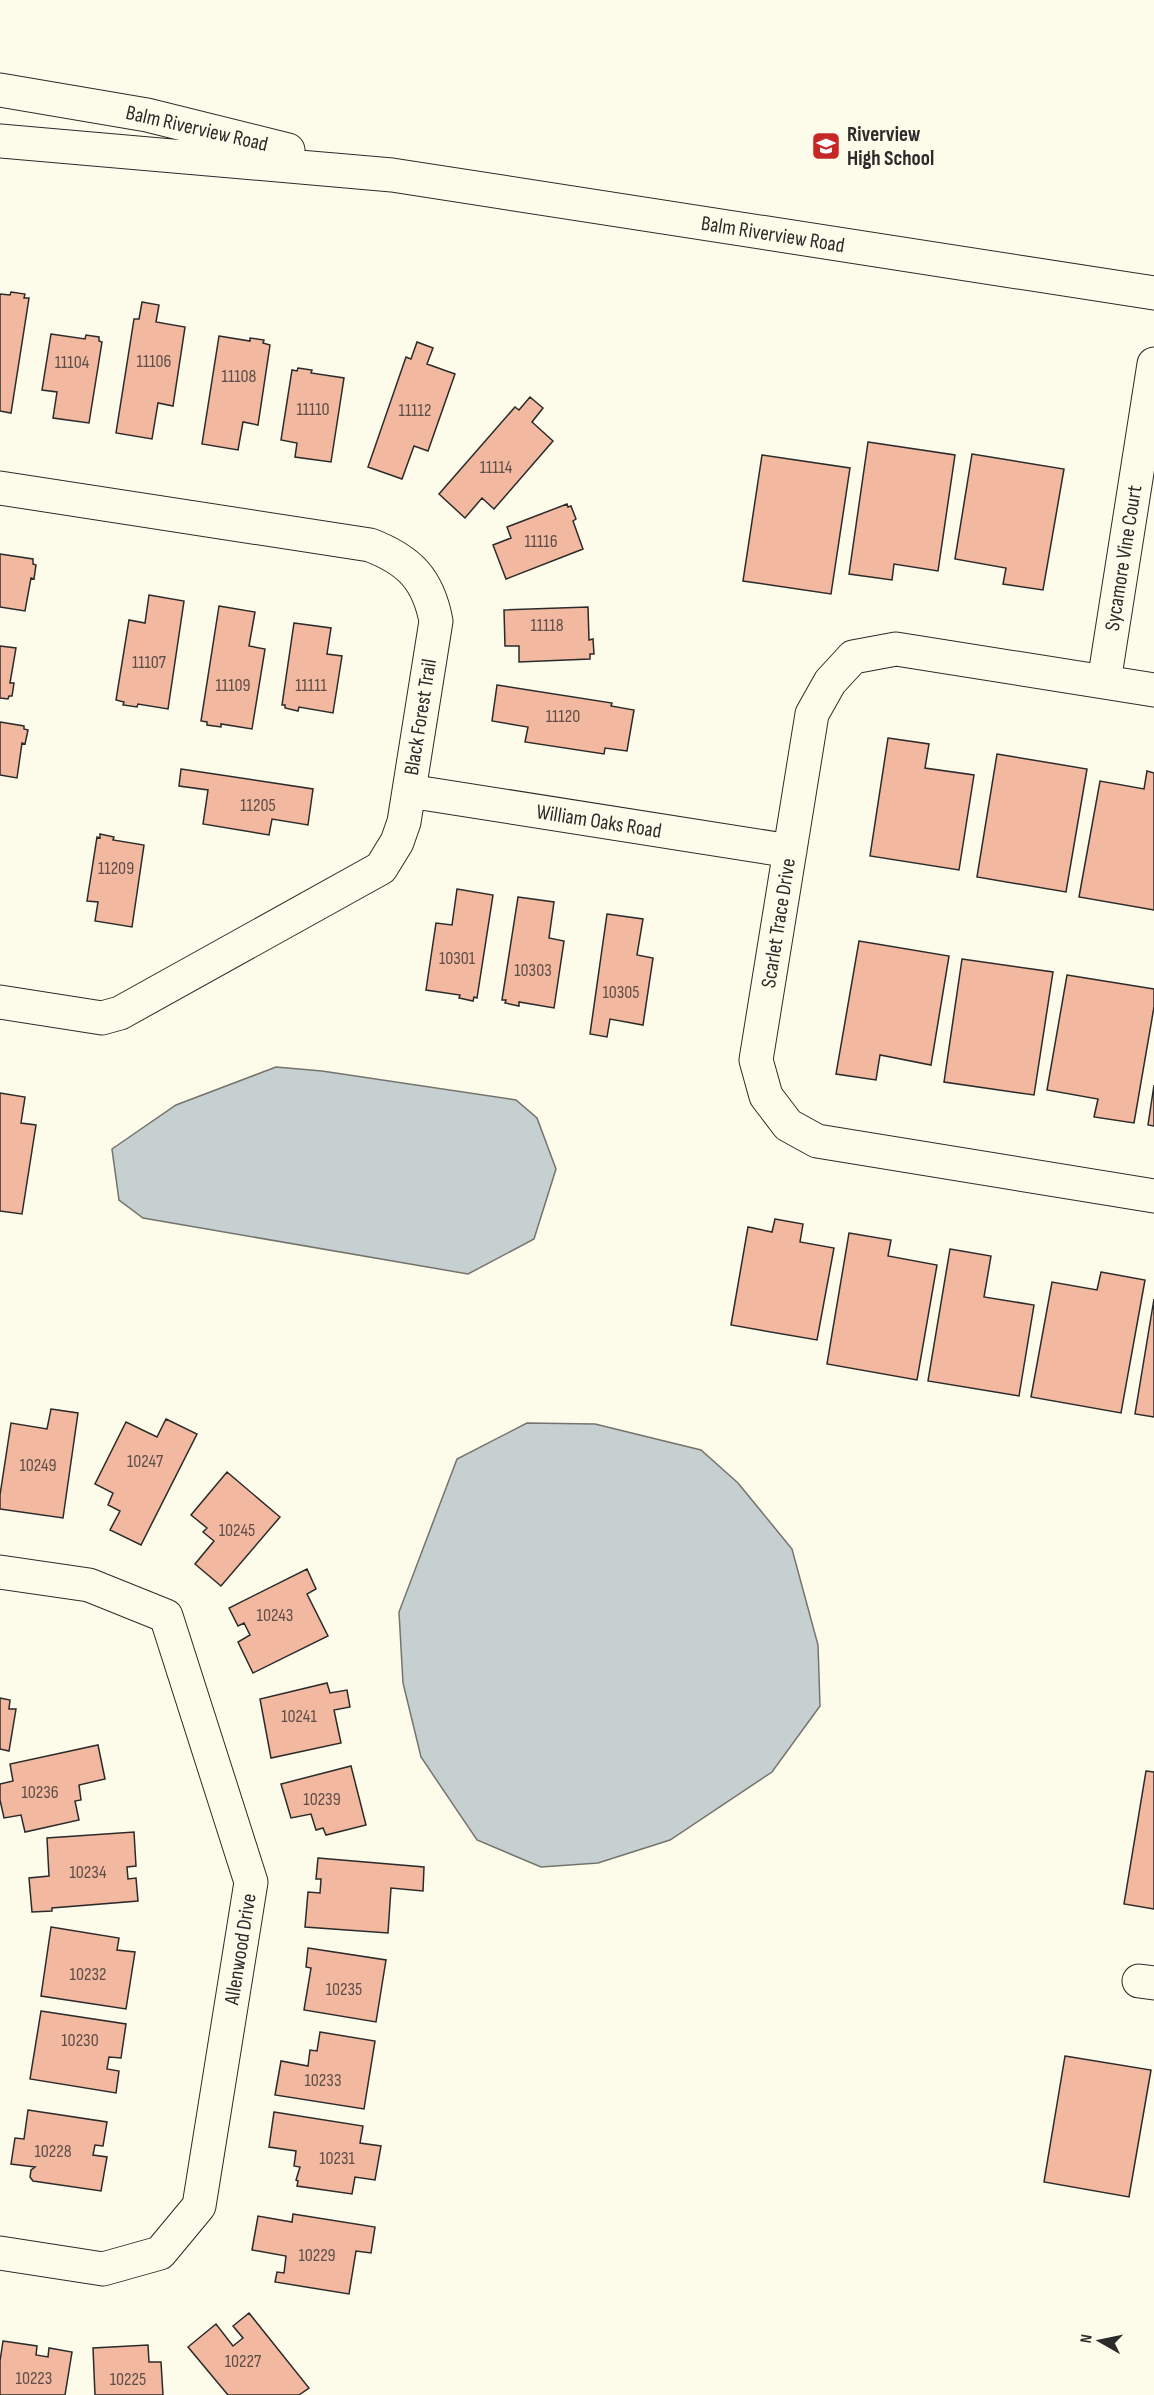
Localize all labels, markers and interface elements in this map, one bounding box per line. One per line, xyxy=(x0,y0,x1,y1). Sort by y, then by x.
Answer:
street label: Balm Riverview Road xyxy=(123,100,270,157)
place label: Riverview High School xyxy=(847,122,934,171)
school or university icon: Riverview High School xyxy=(810,130,842,162)
street label: Balm Riverview Road xyxy=(699,211,846,258)
house number: 11106 xyxy=(137,351,172,372)
house number: 11104 xyxy=(55,352,90,373)
house number: 11108 xyxy=(222,366,257,387)
house number: 11110 xyxy=(296,399,330,420)
house number: 11112 xyxy=(399,400,431,421)
house number: 11114 xyxy=(480,457,513,478)
street label: Sycamore Vine Court xyxy=(1100,484,1147,633)
house number: 11116 xyxy=(524,531,558,552)
house number: 11118 xyxy=(530,615,564,636)
house number: 11107 xyxy=(132,652,167,673)
street label: Black Forest Trail xyxy=(399,657,442,777)
house number: 11109 xyxy=(216,675,250,696)
house number: 11111 xyxy=(295,675,327,696)
house number: 11120 xyxy=(546,706,580,727)
house number: 11205 xyxy=(240,795,276,816)
street label: William Oaks Road xyxy=(535,799,663,844)
street label: Scarlet Trace Drive xyxy=(756,857,801,990)
house number: 11209 xyxy=(98,858,134,879)
house number: 10301 xyxy=(439,948,476,969)
house number: 10303 xyxy=(514,960,552,981)
house number: 10305 xyxy=(602,982,640,1003)
house number: 10247 xyxy=(127,1451,164,1472)
house number: 10249 xyxy=(19,1455,57,1476)
house number: 10245 xyxy=(219,1520,255,1541)
house number: 10243 xyxy=(257,1605,293,1626)
house number: 10241 xyxy=(281,1706,317,1727)
house number: 10236 xyxy=(21,1782,59,1803)
house number: 10239 xyxy=(303,1789,341,1810)
house number: 10234 xyxy=(70,1862,107,1883)
street label: Allenwood Drive xyxy=(219,1892,262,2008)
house number: 10232 xyxy=(70,1964,106,1985)
house number: 10235 xyxy=(326,1979,362,2000)
house number: 10230 xyxy=(61,2030,99,2051)
house number: 10233 xyxy=(305,2070,341,2091)
house number: 10228 xyxy=(34,2141,72,2162)
house number: 10231 xyxy=(319,2148,356,2169)
house number: 10229 xyxy=(298,2245,336,2266)
north arrow xyxy=(1070,2311,1130,2371)
text: N xyxy=(1077,2333,1097,2345)
house number: 10227 xyxy=(225,2351,262,2372)
house number: 10223 xyxy=(16,2368,52,2389)
house number: 10225 xyxy=(110,2369,146,2390)

